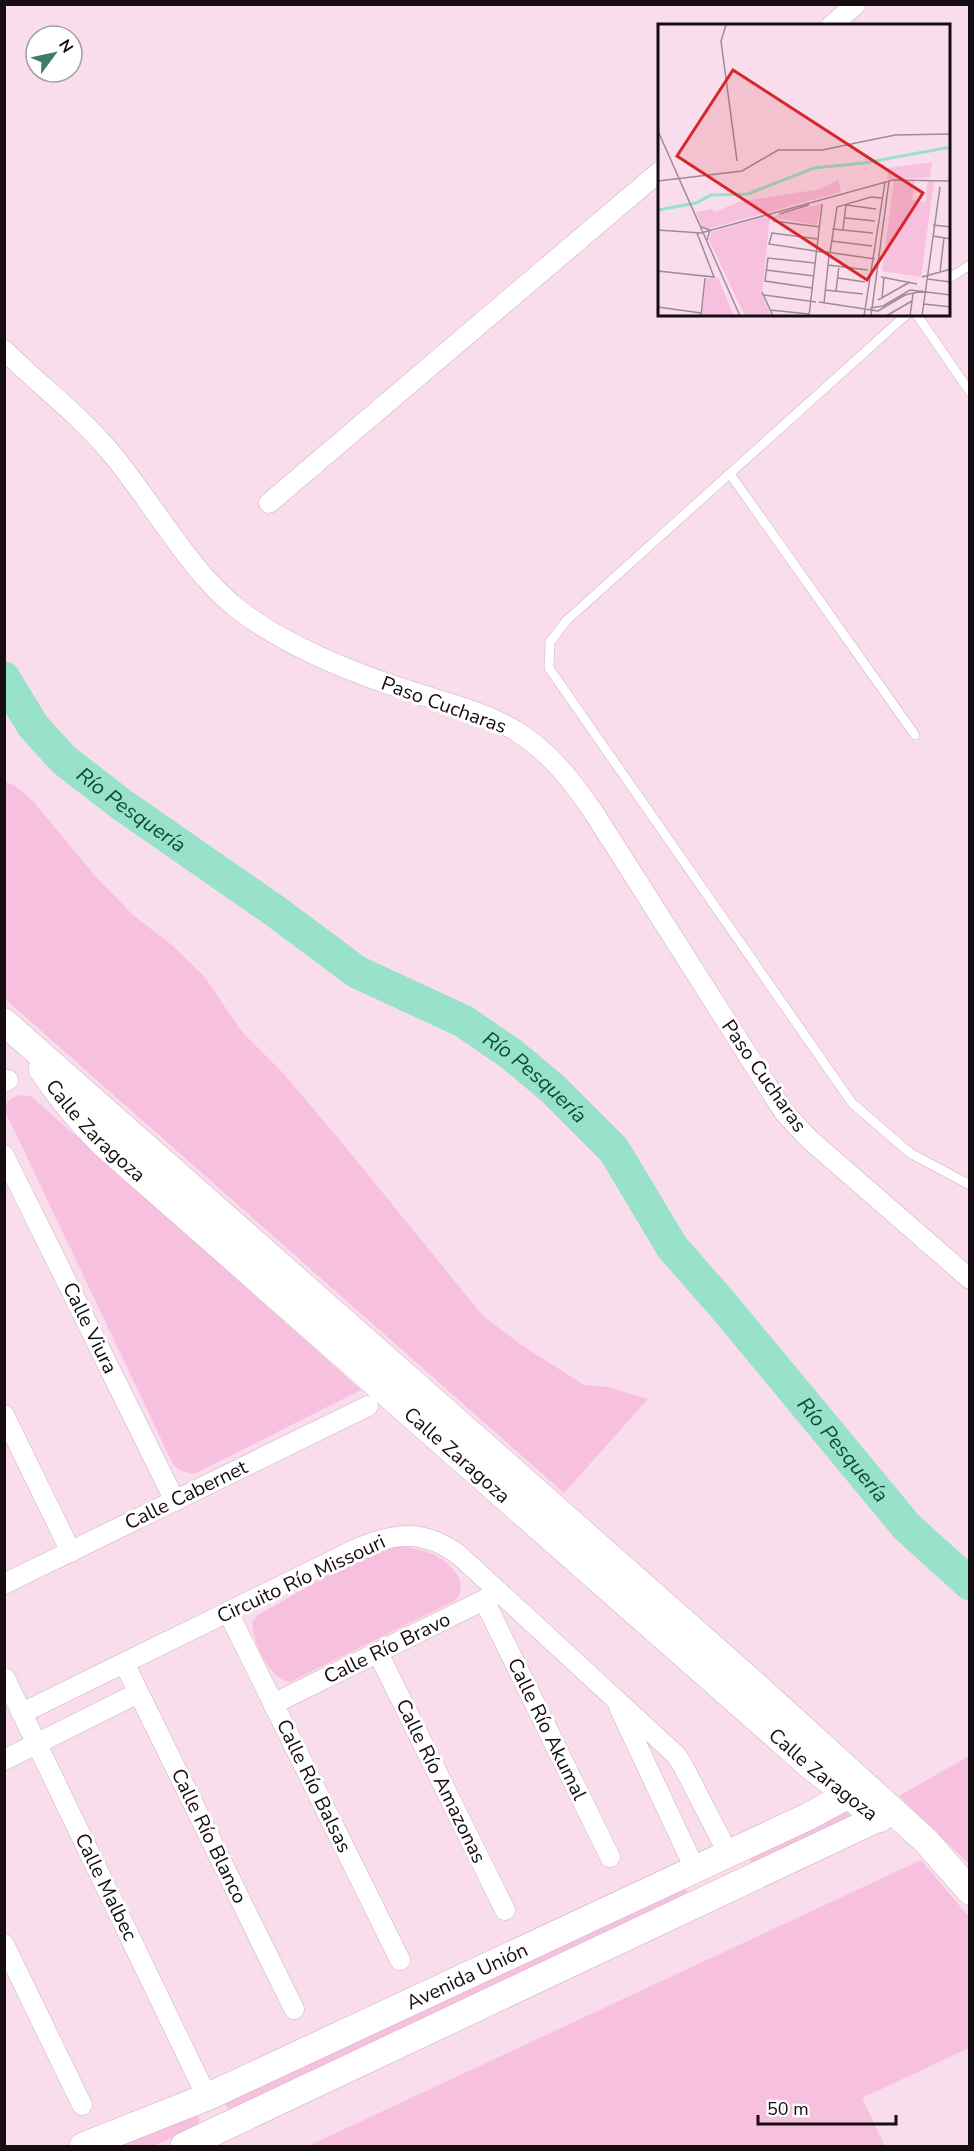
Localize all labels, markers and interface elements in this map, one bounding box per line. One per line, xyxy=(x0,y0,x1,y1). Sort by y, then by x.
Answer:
north arrow xyxy=(24,24,84,84)
inset map xyxy=(658,24,950,316)
text: N xyxy=(53,35,78,57)
street label: Paso Cucharas xyxy=(378,670,510,740)
water label: Río Pesquería xyxy=(71,761,192,859)
street label: Paso Cucharas xyxy=(715,1014,813,1138)
water label: Río Pesquería xyxy=(477,1025,593,1129)
street label: Calle Zaragoza xyxy=(40,1074,152,1188)
street label: Calle Viura xyxy=(56,1278,124,1378)
water label: Río Pesquería xyxy=(791,1391,895,1508)
street label: Calle Zaragoza xyxy=(398,1401,516,1509)
street label: Calle Cabernet xyxy=(120,1453,253,1536)
street label: Circuito Río Missouri xyxy=(212,1528,390,1630)
street label: Calle Río Bravo xyxy=(319,1606,455,1690)
street label: Calle Río Akumal xyxy=(501,1653,593,1805)
street label: Calle Río Amazonas xyxy=(390,1694,492,1868)
street label: Calle Río Balsas xyxy=(270,1715,358,1857)
street label: Calle Zaragoza xyxy=(763,1722,884,1827)
street label: Calle Río Blanco xyxy=(165,1764,253,1908)
street label: Calle Malbec xyxy=(68,1829,144,1945)
street label: Avenida Unión xyxy=(402,1936,532,2016)
scale bar xyxy=(758,2088,896,2126)
text: 50 m xyxy=(767,2097,809,2121)

